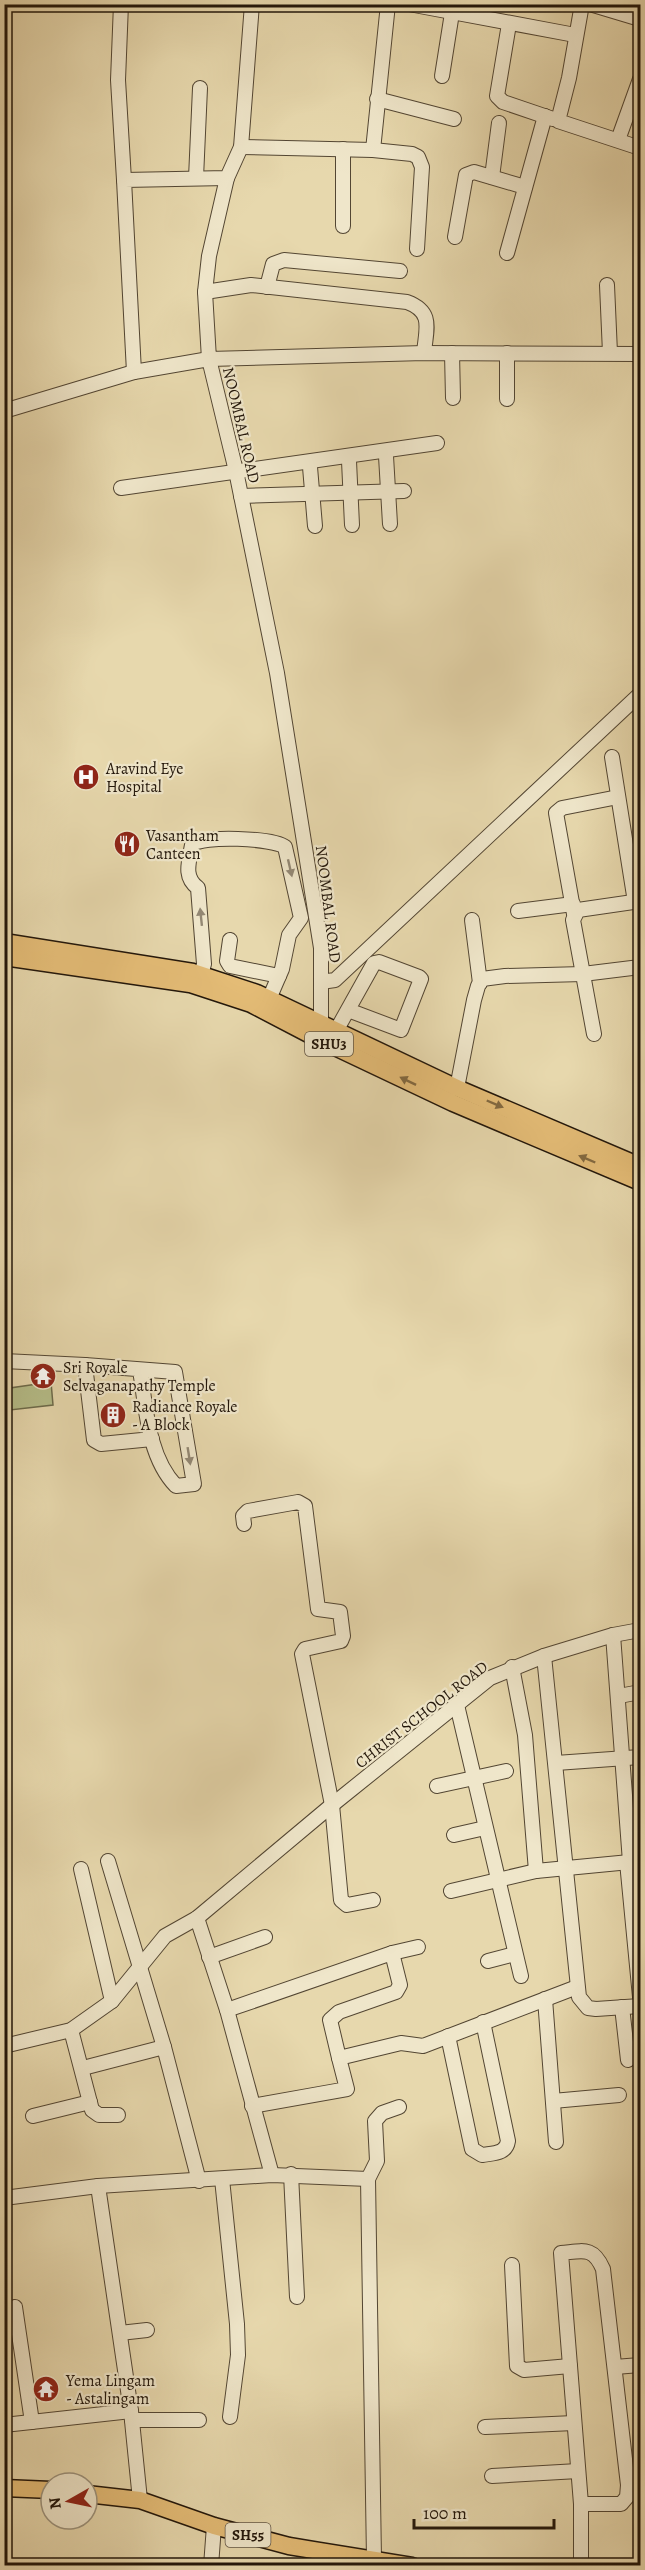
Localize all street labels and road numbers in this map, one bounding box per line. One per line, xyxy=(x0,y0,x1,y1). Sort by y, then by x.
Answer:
street label: NOOMBAL ROAD xyxy=(217,365,265,485)
street label: NOOMBAL ROAD xyxy=(310,844,346,964)
road number: SHU3 xyxy=(305,1032,353,1056)
street label: CHRIST SCHOOL ROAD xyxy=(351,1656,493,1774)
road number: SH55 xyxy=(226,2523,270,2547)

